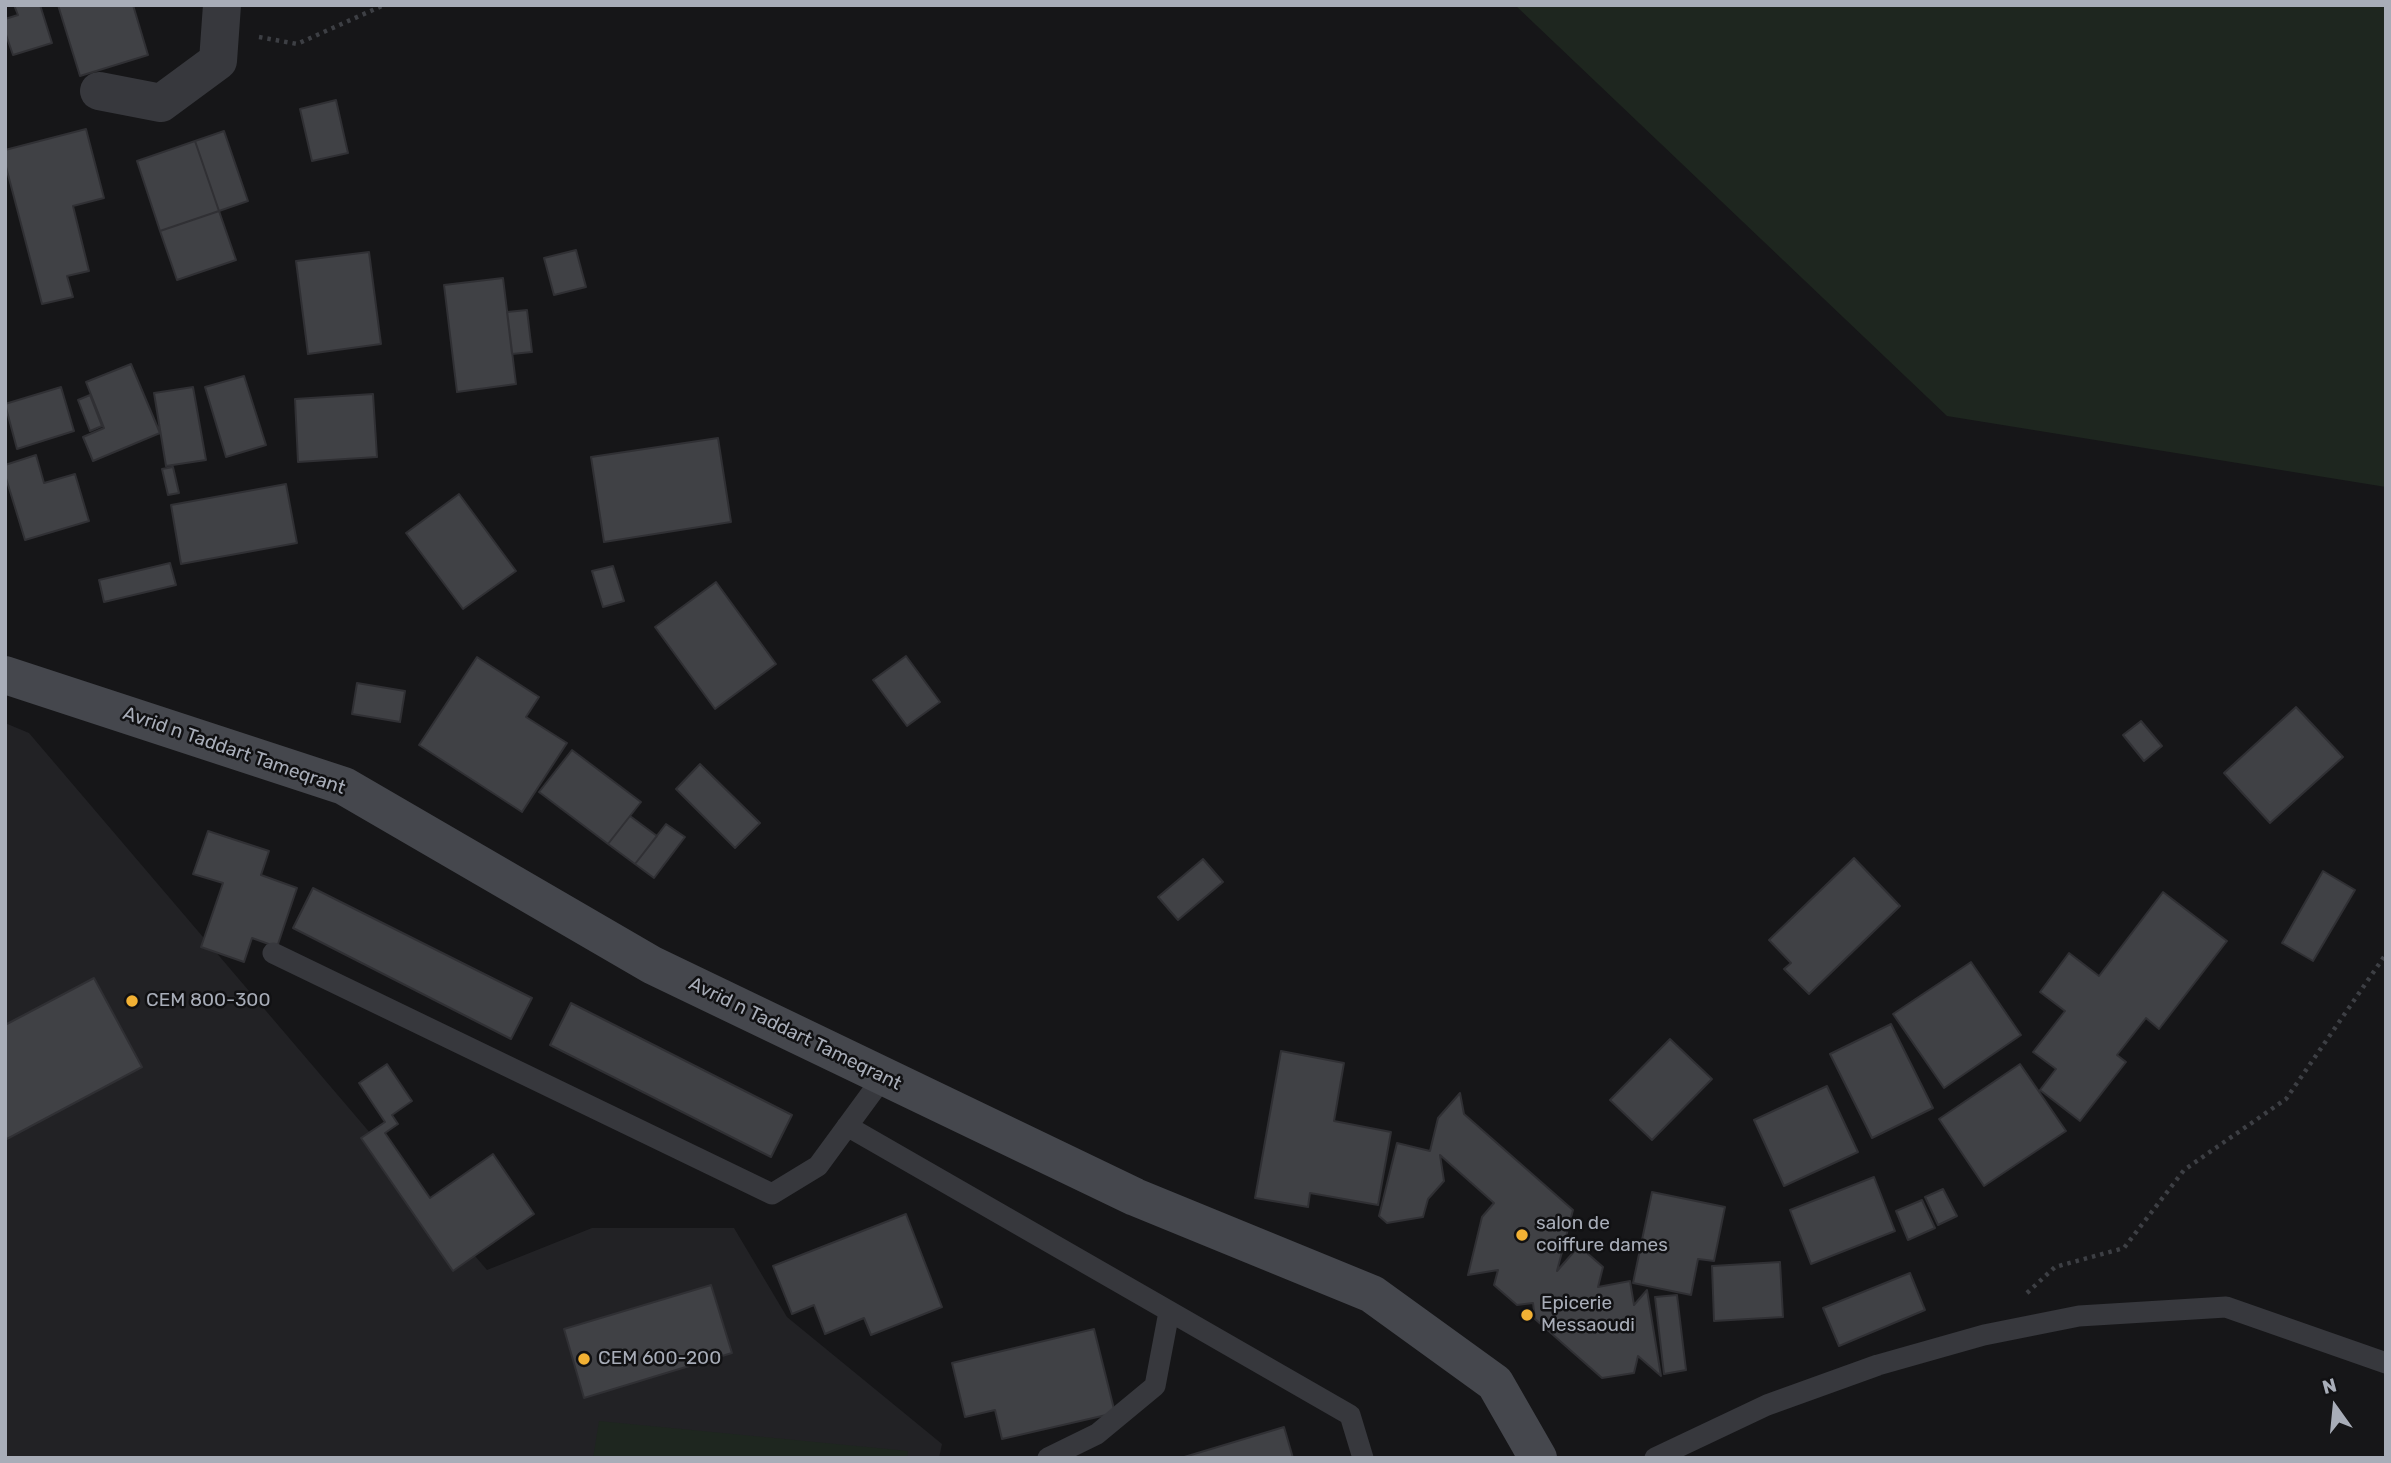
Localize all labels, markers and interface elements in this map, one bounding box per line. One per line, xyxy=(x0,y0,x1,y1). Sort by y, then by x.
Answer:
street label: Avrid n Taddart Tameqrant xyxy=(120,702,348,800)
street label: Avrid n Taddart Tameqrant xyxy=(685,973,905,1095)
place label: CEM 800-300 xyxy=(146,990,270,1012)
marker: CEM 800-300 xyxy=(124,993,140,1009)
place label: salon de coiffure dames xyxy=(1536,1213,1668,1257)
marker: salon de coiffure dames xyxy=(1514,1227,1530,1243)
place label: Epicerie Messaoudi xyxy=(1541,1293,1635,1337)
marker: Epicerie Messaoudi xyxy=(1519,1307,1535,1323)
place label: CEM 600-200 xyxy=(598,1348,721,1370)
marker: CEM 600-200 xyxy=(576,1351,592,1367)
north arrow xyxy=(2300,1372,2370,1442)
text: N xyxy=(2320,1373,2339,1399)

